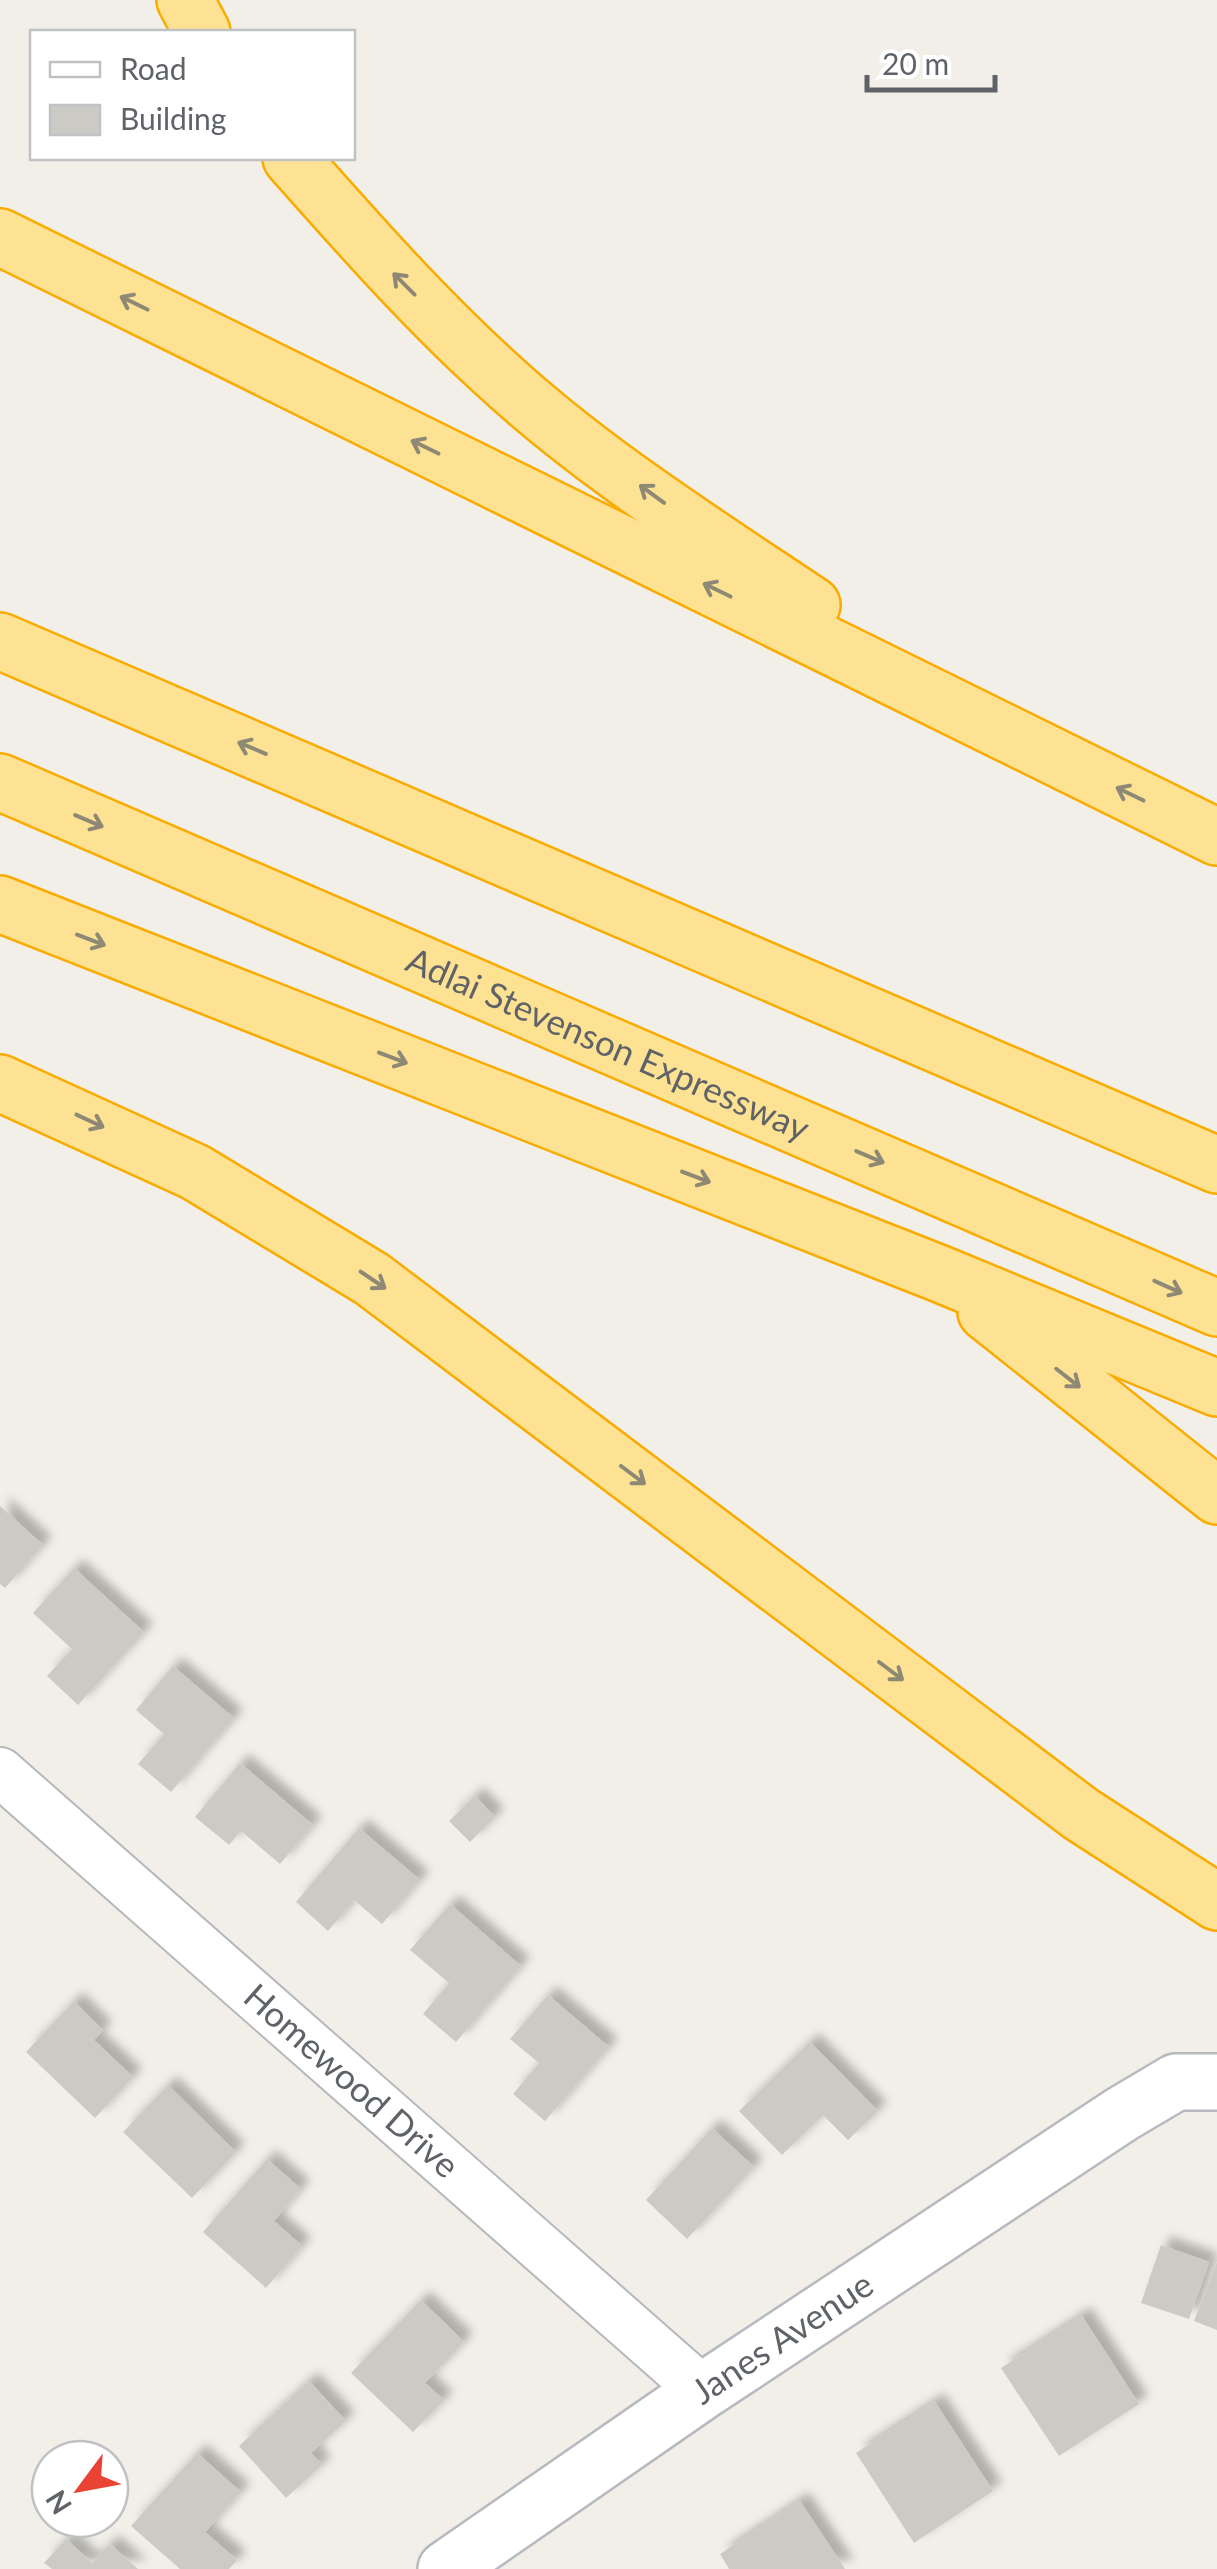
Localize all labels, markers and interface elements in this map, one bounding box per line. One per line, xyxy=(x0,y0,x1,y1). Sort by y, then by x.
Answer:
legend xyxy=(30,30,355,160)
scale bar xyxy=(867,30,994,92)
text: 20 m xyxy=(882,45,949,81)
text: Road xyxy=(120,50,187,86)
text: Building xyxy=(120,100,226,136)
one-way arrow xyxy=(393,273,417,297)
one-way arrow xyxy=(119,293,149,312)
one-way arrow xyxy=(411,437,441,456)
one-way arrow xyxy=(639,484,666,505)
one-way arrow xyxy=(703,580,733,599)
one-way arrow xyxy=(237,738,268,756)
one-way arrow xyxy=(1115,784,1145,803)
one-way arrow xyxy=(74,813,104,831)
one-way arrow xyxy=(75,932,105,950)
street label: Adlai Stevenson Expressway xyxy=(401,937,816,1148)
one-way arrow xyxy=(377,1051,408,1069)
one-way arrow xyxy=(74,1113,104,1132)
one-way arrow xyxy=(854,1150,885,1168)
one-way arrow xyxy=(680,1170,710,1188)
one-way arrow xyxy=(358,1269,386,1290)
one-way arrow xyxy=(1152,1279,1183,1297)
one-way arrow xyxy=(1054,1367,1080,1389)
one-way arrow xyxy=(619,1463,645,1485)
one-way arrow xyxy=(877,1661,904,1682)
street label: Homewood Drive xyxy=(237,1974,469,2185)
street label: Janes Avenue xyxy=(683,2262,880,2412)
north arrow xyxy=(30,2439,130,2539)
text: N xyxy=(38,2485,78,2521)

